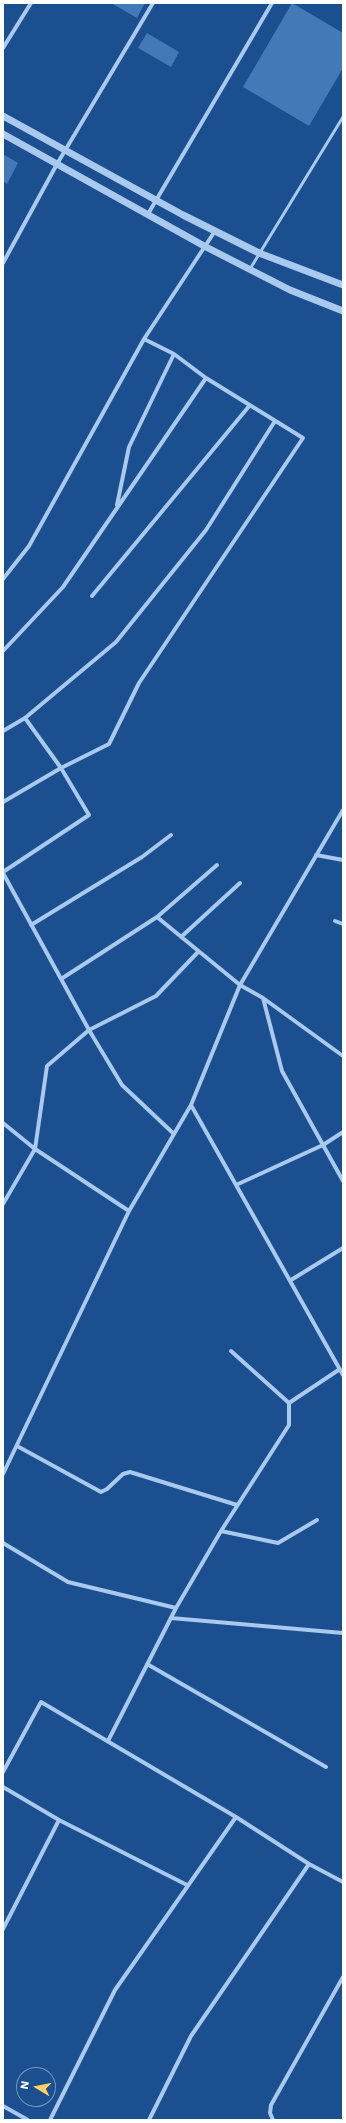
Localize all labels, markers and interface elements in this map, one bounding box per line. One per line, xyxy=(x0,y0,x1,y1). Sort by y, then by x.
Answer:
north arrow xyxy=(16,2067,56,2107)
text: N xyxy=(18,2080,32,2090)

